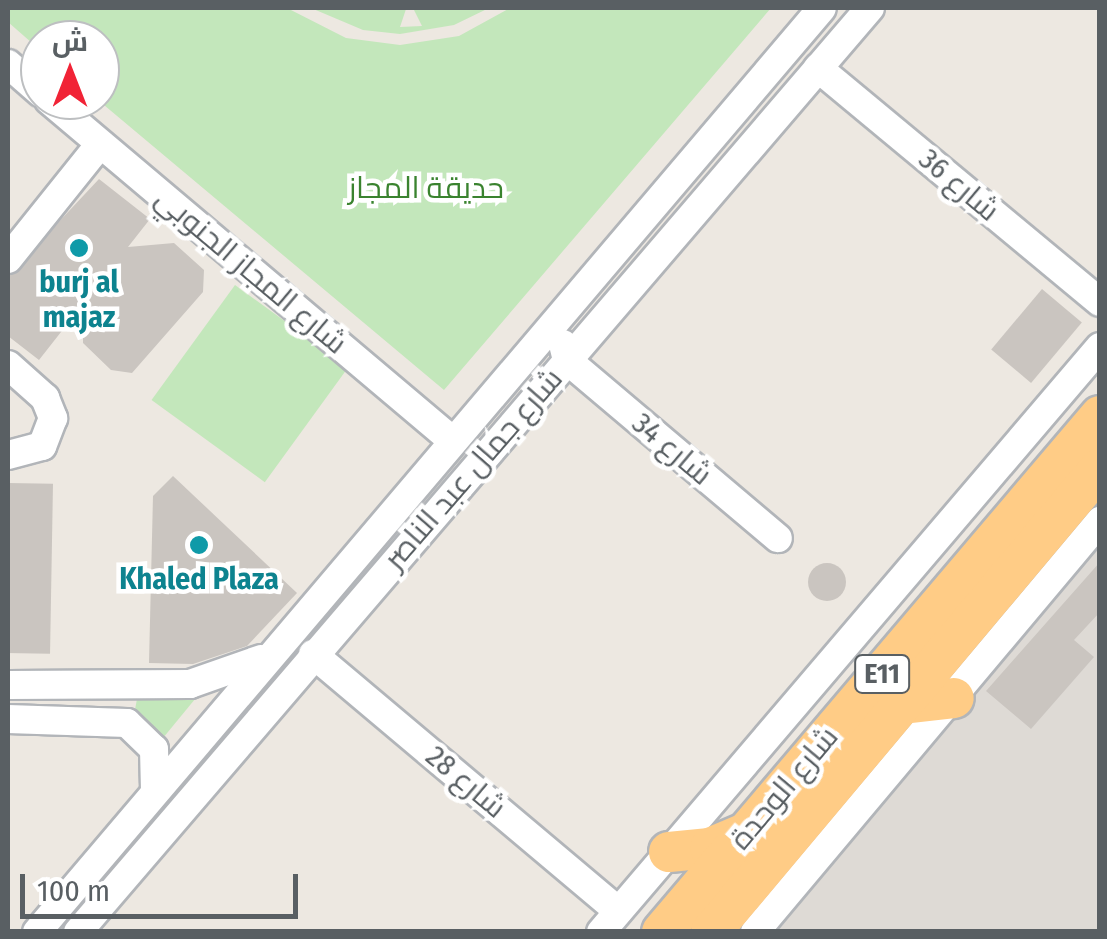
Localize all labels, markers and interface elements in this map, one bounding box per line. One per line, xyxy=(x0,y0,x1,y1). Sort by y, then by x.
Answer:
north arrow xyxy=(20,20,120,120)
text: ش xyxy=(52,25,88,58)
street label: شارع 36 xyxy=(912,141,1006,229)
park label: حديقة المجاز xyxy=(348,170,504,206)
street label: شارع المجاز الجنوبي xyxy=(148,180,354,362)
marker: burj al majaz xyxy=(68,237,90,259)
place label: burj al majaz xyxy=(39,264,119,334)
street label: شارع جمال عبد الناصر xyxy=(376,361,570,577)
street label: شارع 34 xyxy=(625,405,719,493)
marker: Khaled Plaza xyxy=(188,534,210,556)
place label: Khaled Plaza xyxy=(119,561,279,597)
road number: E11 xyxy=(852,651,912,697)
street label: شارع الوحدة xyxy=(722,719,846,857)
street label: شارع 28 xyxy=(419,738,513,826)
scale bar xyxy=(25,854,302,916)
text: 100 m xyxy=(37,873,110,909)

